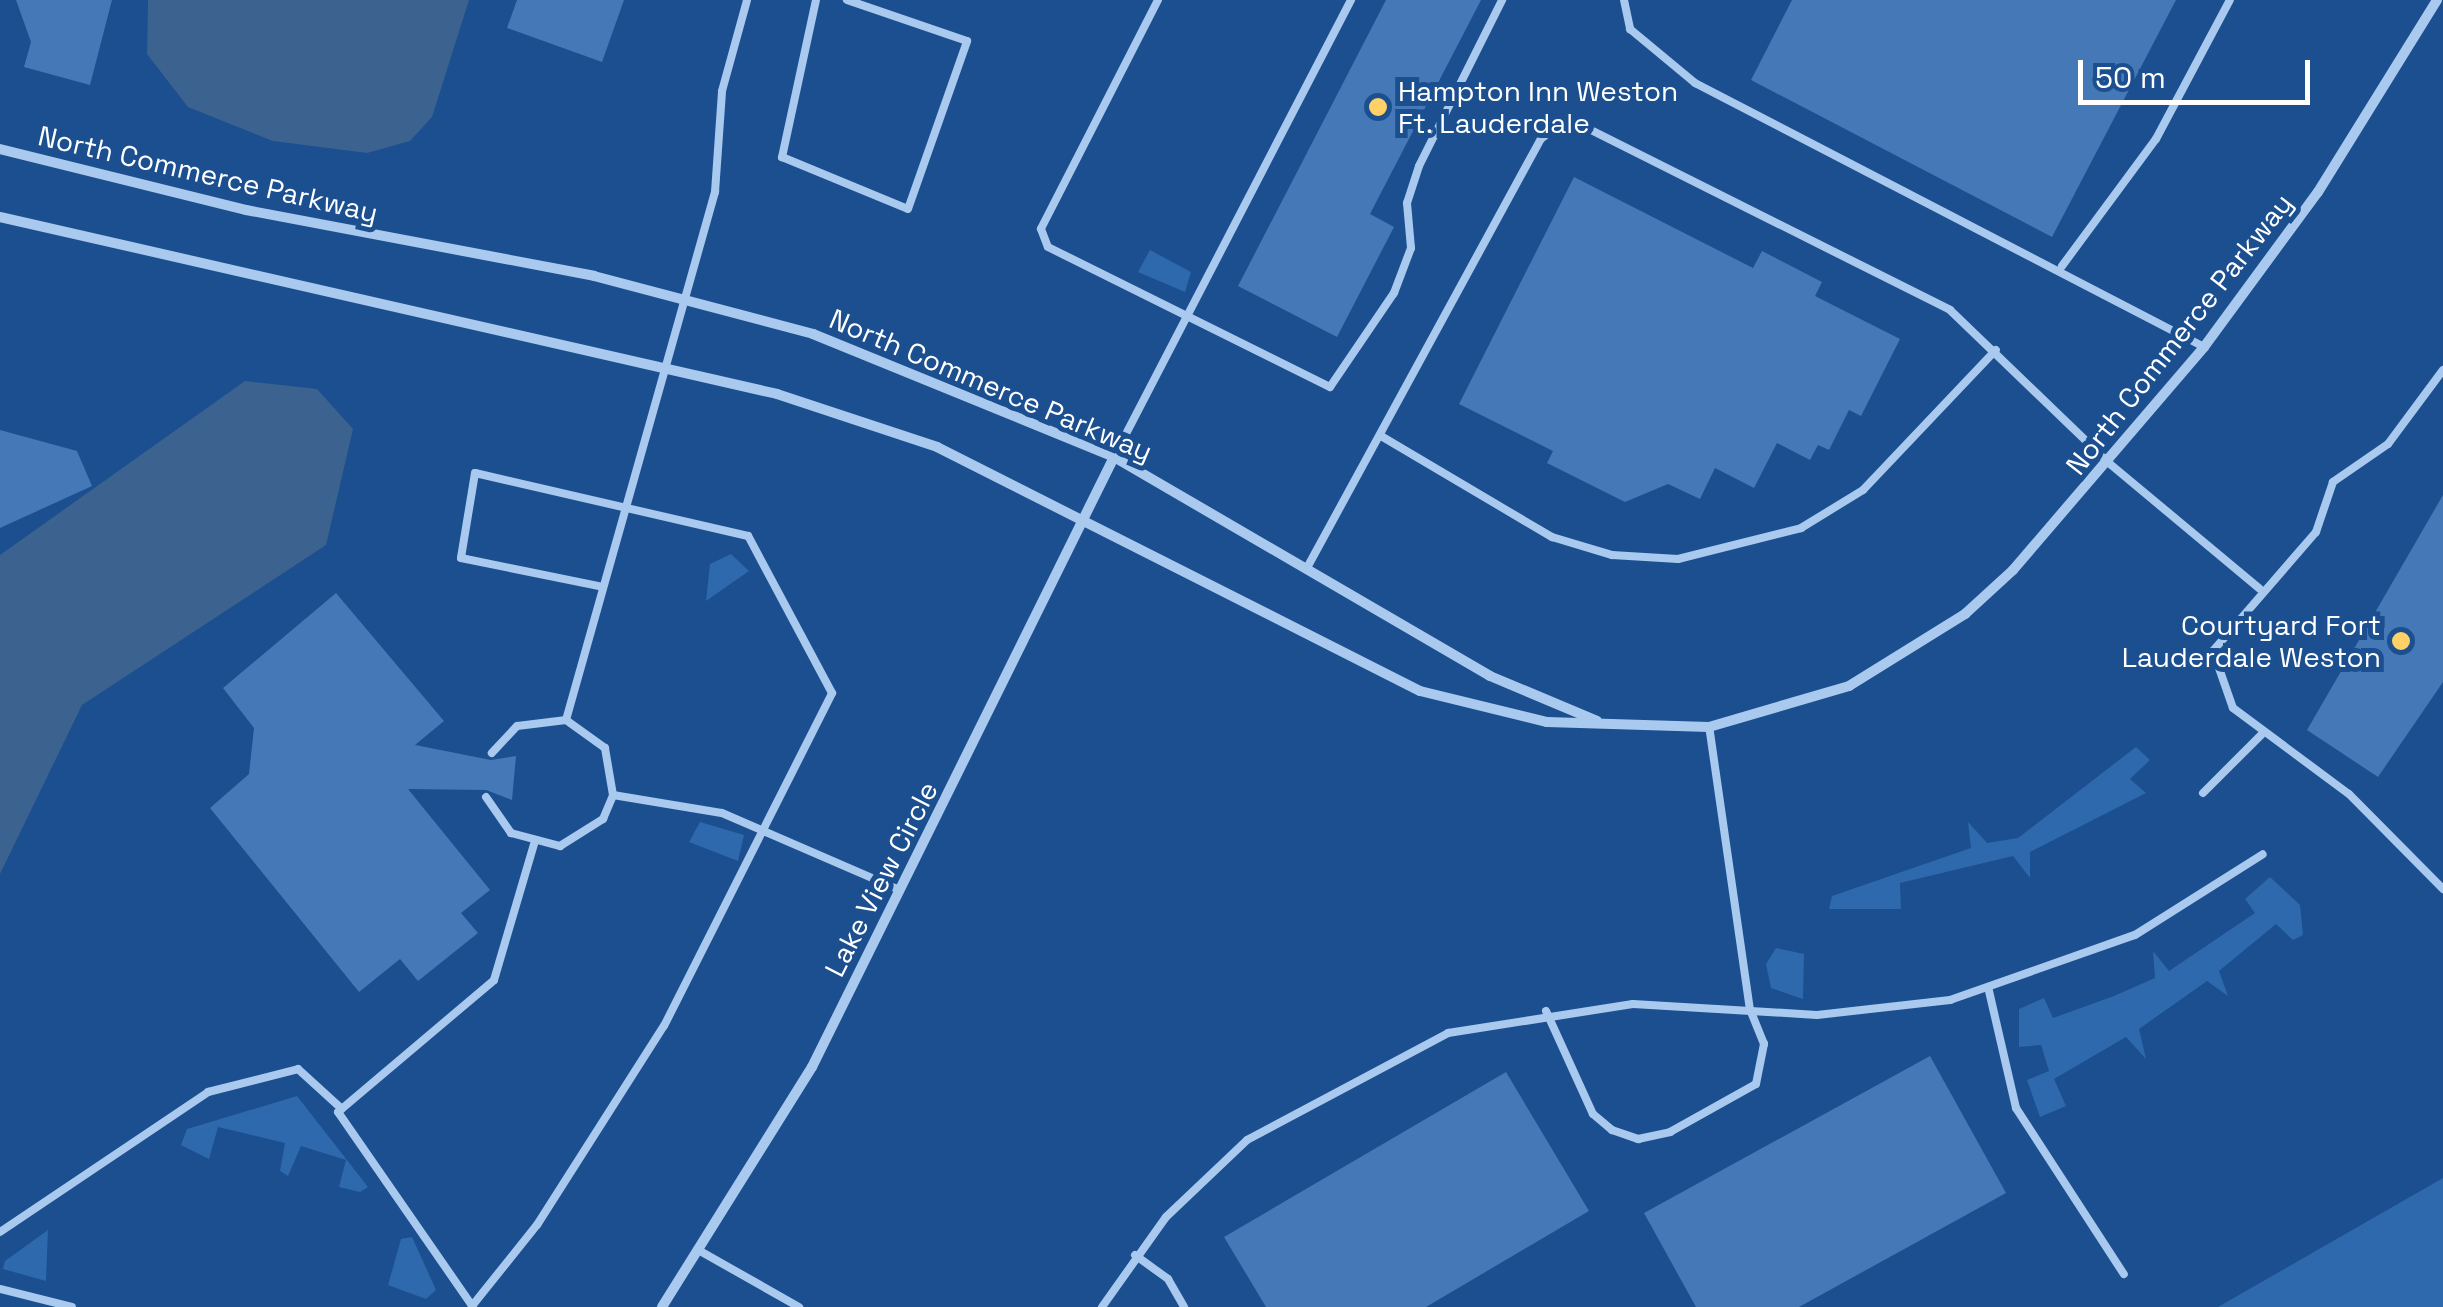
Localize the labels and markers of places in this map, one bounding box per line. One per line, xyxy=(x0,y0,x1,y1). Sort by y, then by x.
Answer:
place label: Hampton Inn Weston Ft. Lauderdale xyxy=(1398,74,1678,140)
marker: Hampton Inn Weston Ft. Lauderdale xyxy=(1367,96,1389,118)
place label: Courtyard Fort Lauderdale Weston xyxy=(2121,608,2381,674)
marker: Courtyard Fort Lauderdale Weston xyxy=(2390,630,2412,652)

